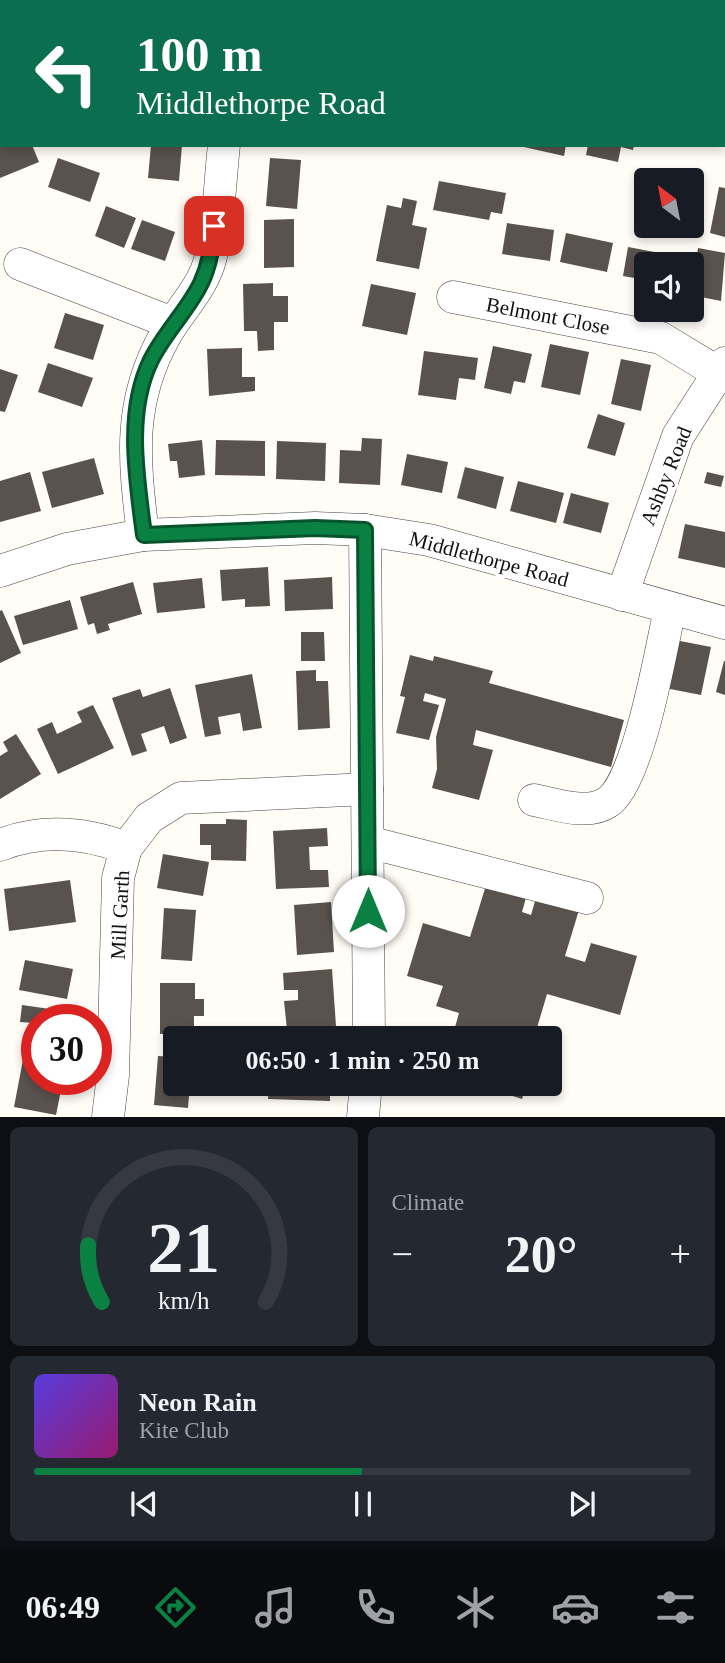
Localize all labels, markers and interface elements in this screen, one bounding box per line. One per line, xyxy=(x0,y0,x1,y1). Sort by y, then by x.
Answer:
text: 100 m xyxy=(136,27,263,82)
icon: left xyxy=(21,28,112,119)
text: Middlethorpe Road xyxy=(136,85,386,121)
north arrow xyxy=(634,168,704,238)
map controls xyxy=(634,168,704,322)
pin xyxy=(184,196,244,256)
icon: arrive xyxy=(195,207,233,245)
button: sound xyxy=(634,252,704,322)
street label: Belmont Close xyxy=(484,292,612,340)
street label: Ashby Road xyxy=(635,423,697,529)
street label: Middlethorpe Road xyxy=(407,526,572,592)
street label: Mill Garth xyxy=(106,869,134,960)
position arrow xyxy=(331,874,405,948)
speed limit sign: 30 xyxy=(21,1004,112,1095)
text: 06:50 · 1 min · 250 m xyxy=(246,1046,480,1075)
text: Climate xyxy=(392,1190,464,1215)
text: 21 xyxy=(147,1208,220,1289)
text: 20° xyxy=(505,1226,578,1283)
text: − xyxy=(392,1233,413,1275)
text: + xyxy=(670,1233,691,1275)
text: km/h xyxy=(158,1287,210,1314)
text: Neon Rain xyxy=(139,1388,257,1417)
text: Kite Club xyxy=(139,1418,229,1443)
icon: previous xyxy=(125,1485,163,1523)
icon: pause xyxy=(344,1485,382,1523)
icon: next xyxy=(563,1485,601,1523)
icon: directions xyxy=(151,1583,200,1632)
icon: music xyxy=(251,1583,300,1632)
icon: phone xyxy=(351,1583,400,1632)
icon: climate xyxy=(451,1583,500,1632)
icon: car xyxy=(551,1583,600,1632)
icon: filters xyxy=(651,1583,700,1632)
text: 06:49 xyxy=(25,1589,100,1625)

